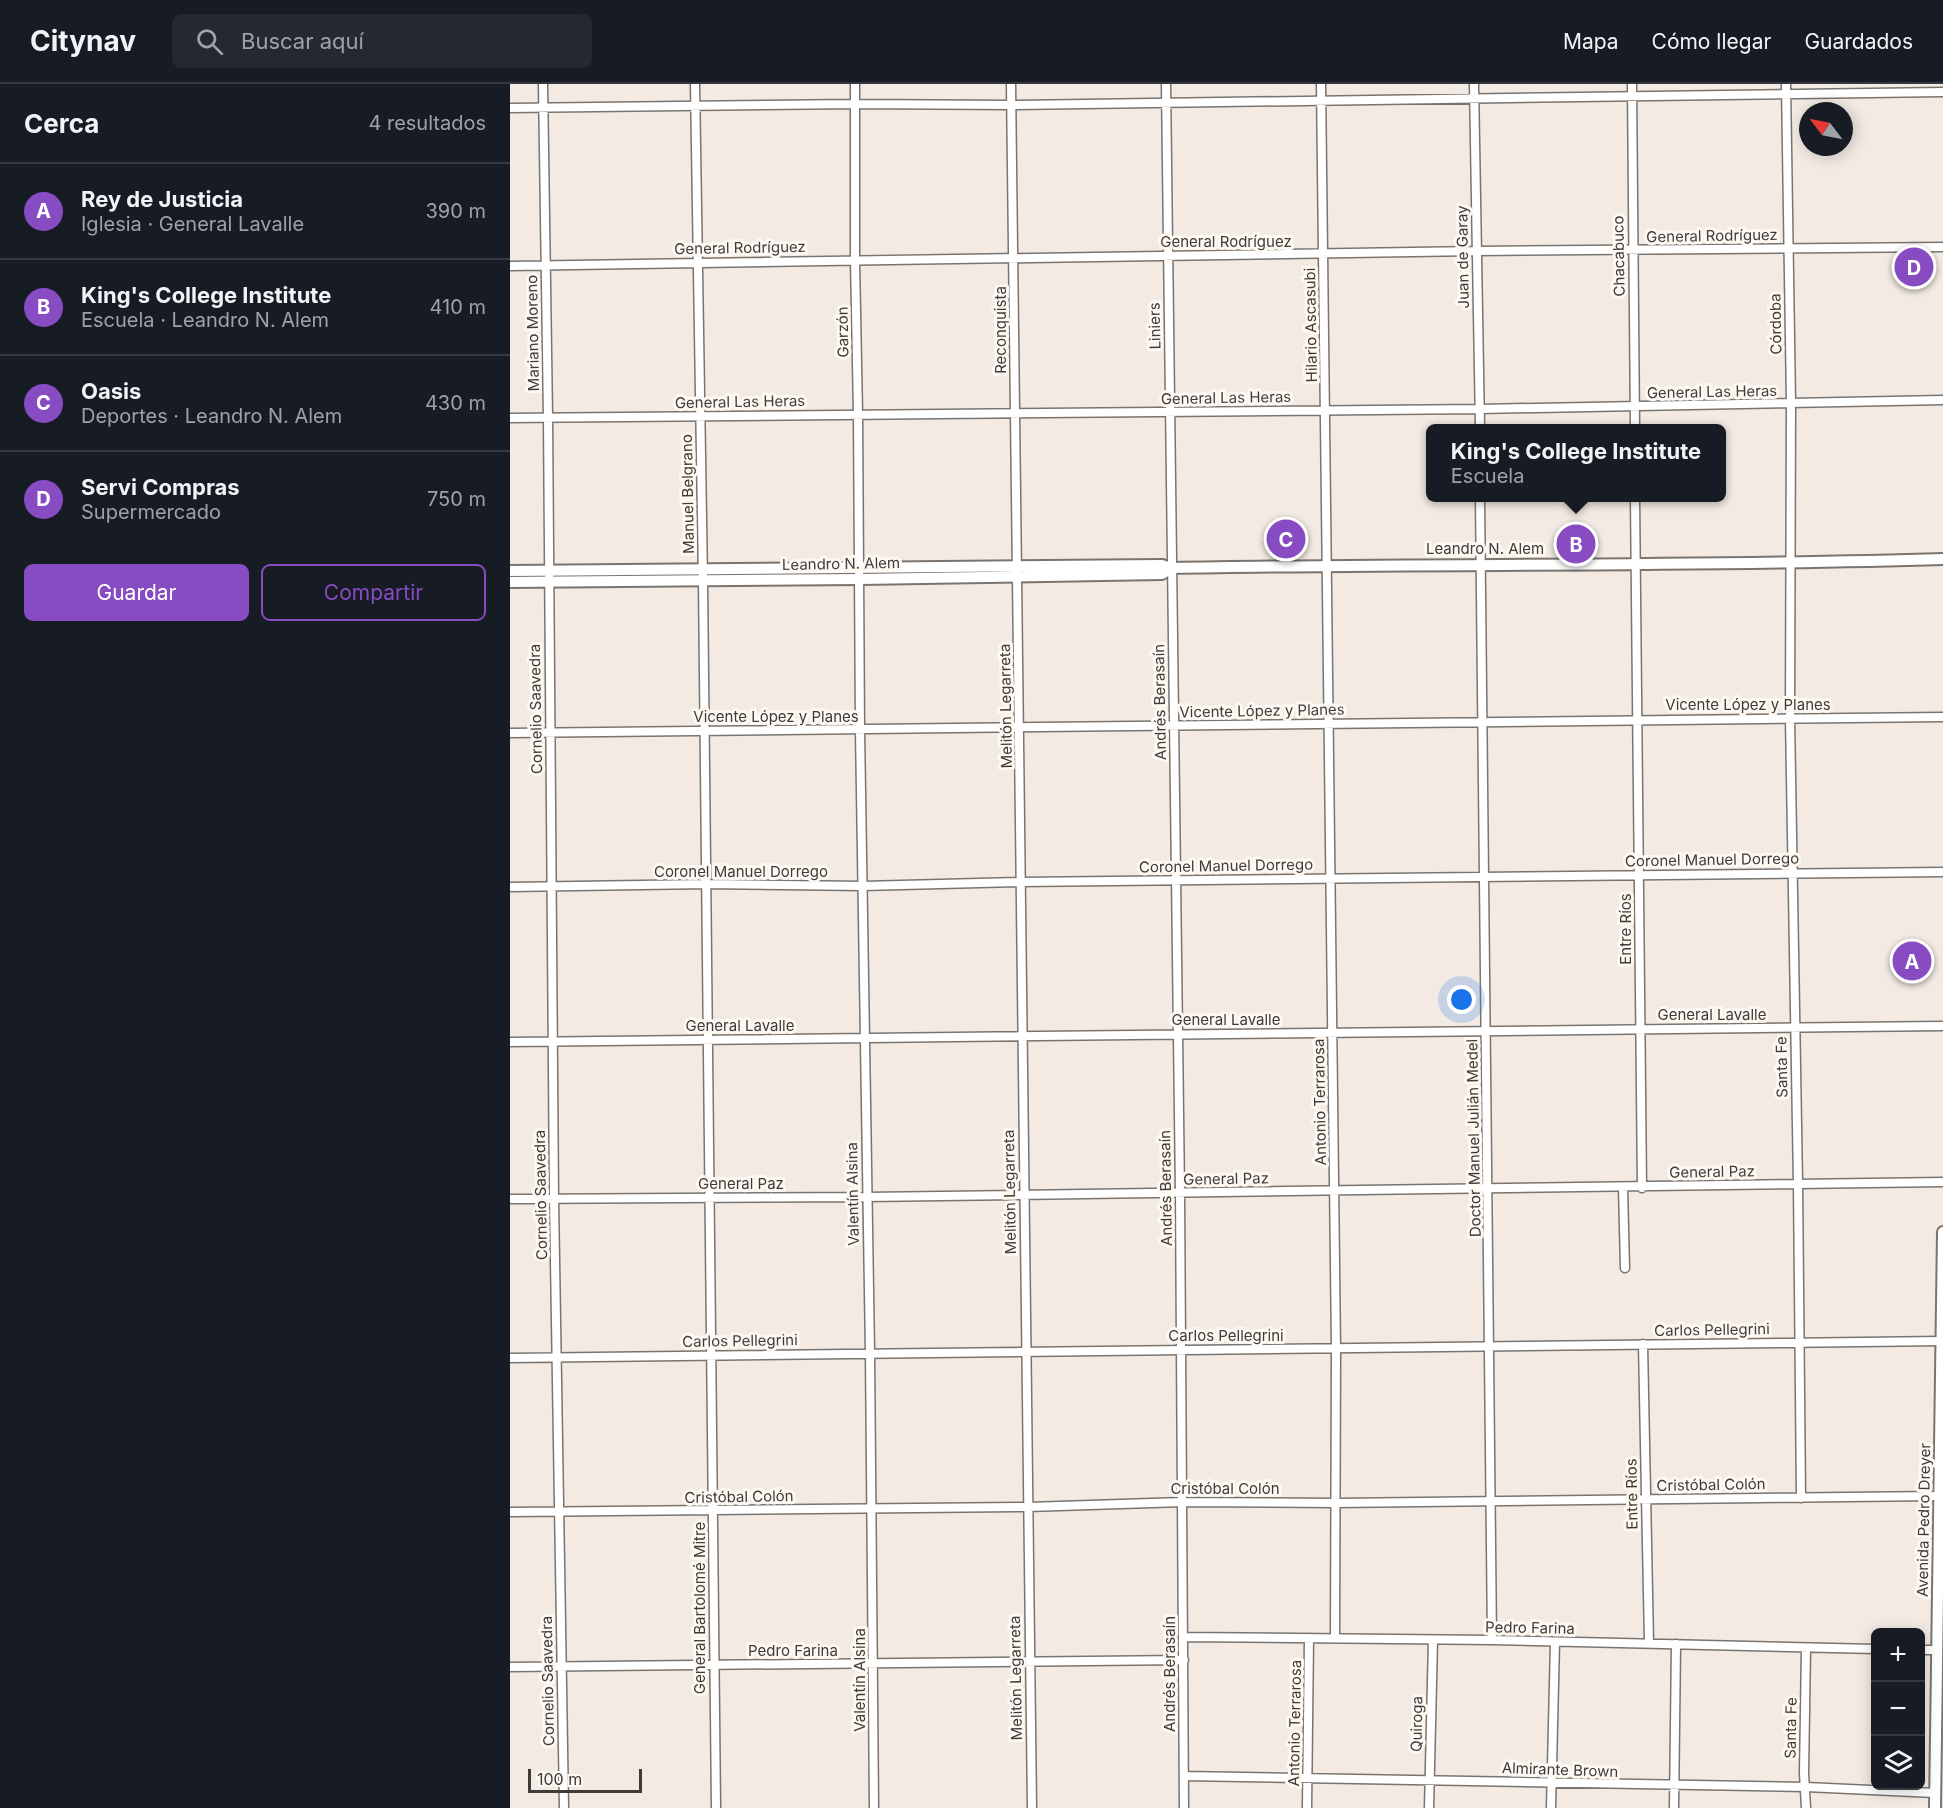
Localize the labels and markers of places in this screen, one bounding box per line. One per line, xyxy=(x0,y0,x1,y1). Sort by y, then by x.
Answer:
pin: D xyxy=(1894,244,1934,290)
pin: C xyxy=(1266,516,1306,562)
pin: B xyxy=(1556,522,1596,566)
pin: A xyxy=(1892,938,1932,984)

